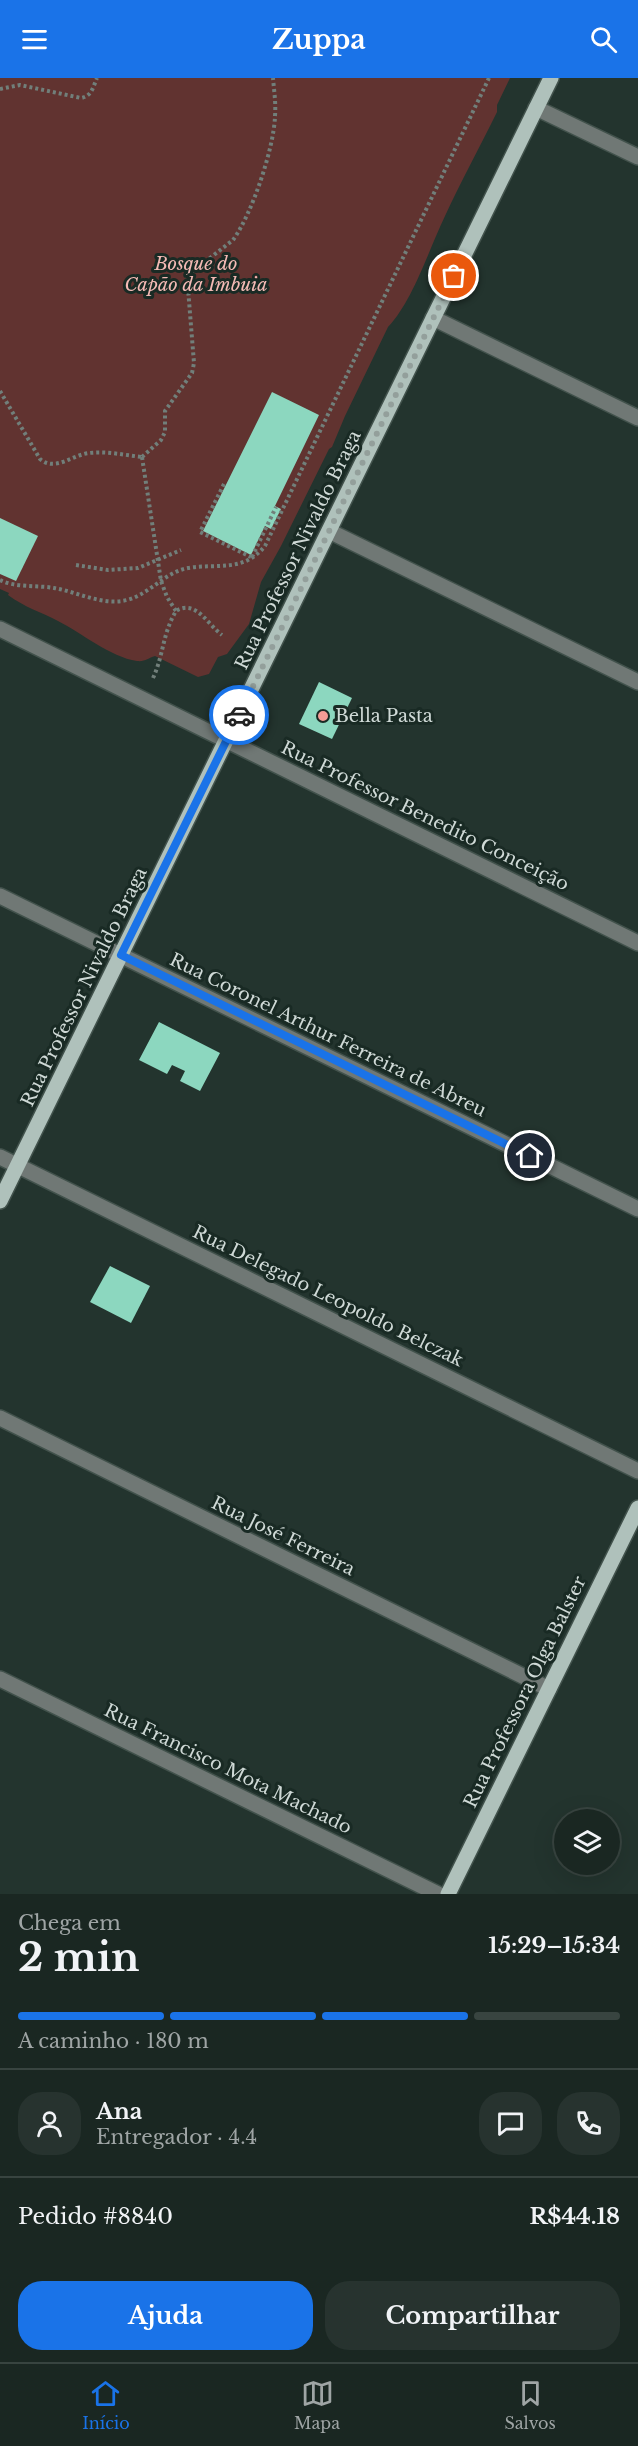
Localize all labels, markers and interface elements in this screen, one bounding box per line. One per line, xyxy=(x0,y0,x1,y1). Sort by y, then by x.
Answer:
icon: menu xyxy=(18,23,51,56)
text: Zuppa xyxy=(272,23,366,56)
icon: search xyxy=(587,23,620,56)
pin xyxy=(428,250,479,301)
park label: Bosque do Capão da Imbuia xyxy=(124,253,268,296)
icon: bag xyxy=(437,259,470,292)
street label: Rua Professor Nivaldo Braga xyxy=(230,427,366,673)
courier xyxy=(209,685,269,745)
icon: car xyxy=(223,699,256,732)
place label: Bella Pasta xyxy=(335,705,433,727)
marker: Bella Pasta xyxy=(316,709,330,723)
street label: Rua Professor Benedito Conceição xyxy=(277,736,573,896)
street label: Rua Professor Nivaldo Braga xyxy=(16,864,152,1110)
street label: Rua Coronel Arthur Ferreira de Abreu xyxy=(166,949,490,1121)
pin xyxy=(504,1130,555,1181)
icon: home xyxy=(513,1139,546,1172)
street label: Rua Delegado Leopoldo Belczak xyxy=(189,1221,467,1371)
street label: Rua José Ferreira xyxy=(208,1492,358,1580)
street label: Rua Professora Olga Balster xyxy=(459,1572,591,1811)
street label: Rua Francisco Mota Machado xyxy=(101,1699,355,1839)
map controls xyxy=(554,1809,620,1875)
button: layers xyxy=(554,1809,620,1875)
text: Chega em xyxy=(18,1911,121,1935)
text: 15:29–15:34 xyxy=(488,1932,620,1959)
text: 2 min xyxy=(18,1933,139,1982)
text: A caminho · 180 m xyxy=(18,2029,209,2053)
button: person xyxy=(18,2092,81,2155)
button: chat xyxy=(479,2092,542,2155)
button: phone xyxy=(557,2092,620,2155)
text: Ana xyxy=(96,2098,142,2125)
text: Entregador · 4.4 xyxy=(96,2125,257,2149)
text: Pedido #8840 xyxy=(18,2203,173,2230)
text: R$44.18 xyxy=(529,2203,620,2230)
button: Ajuda xyxy=(18,2281,313,2350)
button: Compartilhar xyxy=(325,2281,620,2350)
tab: Início xyxy=(82,2377,130,2433)
tab: Mapa xyxy=(294,2377,340,2433)
tab: Salvos xyxy=(504,2377,556,2433)

